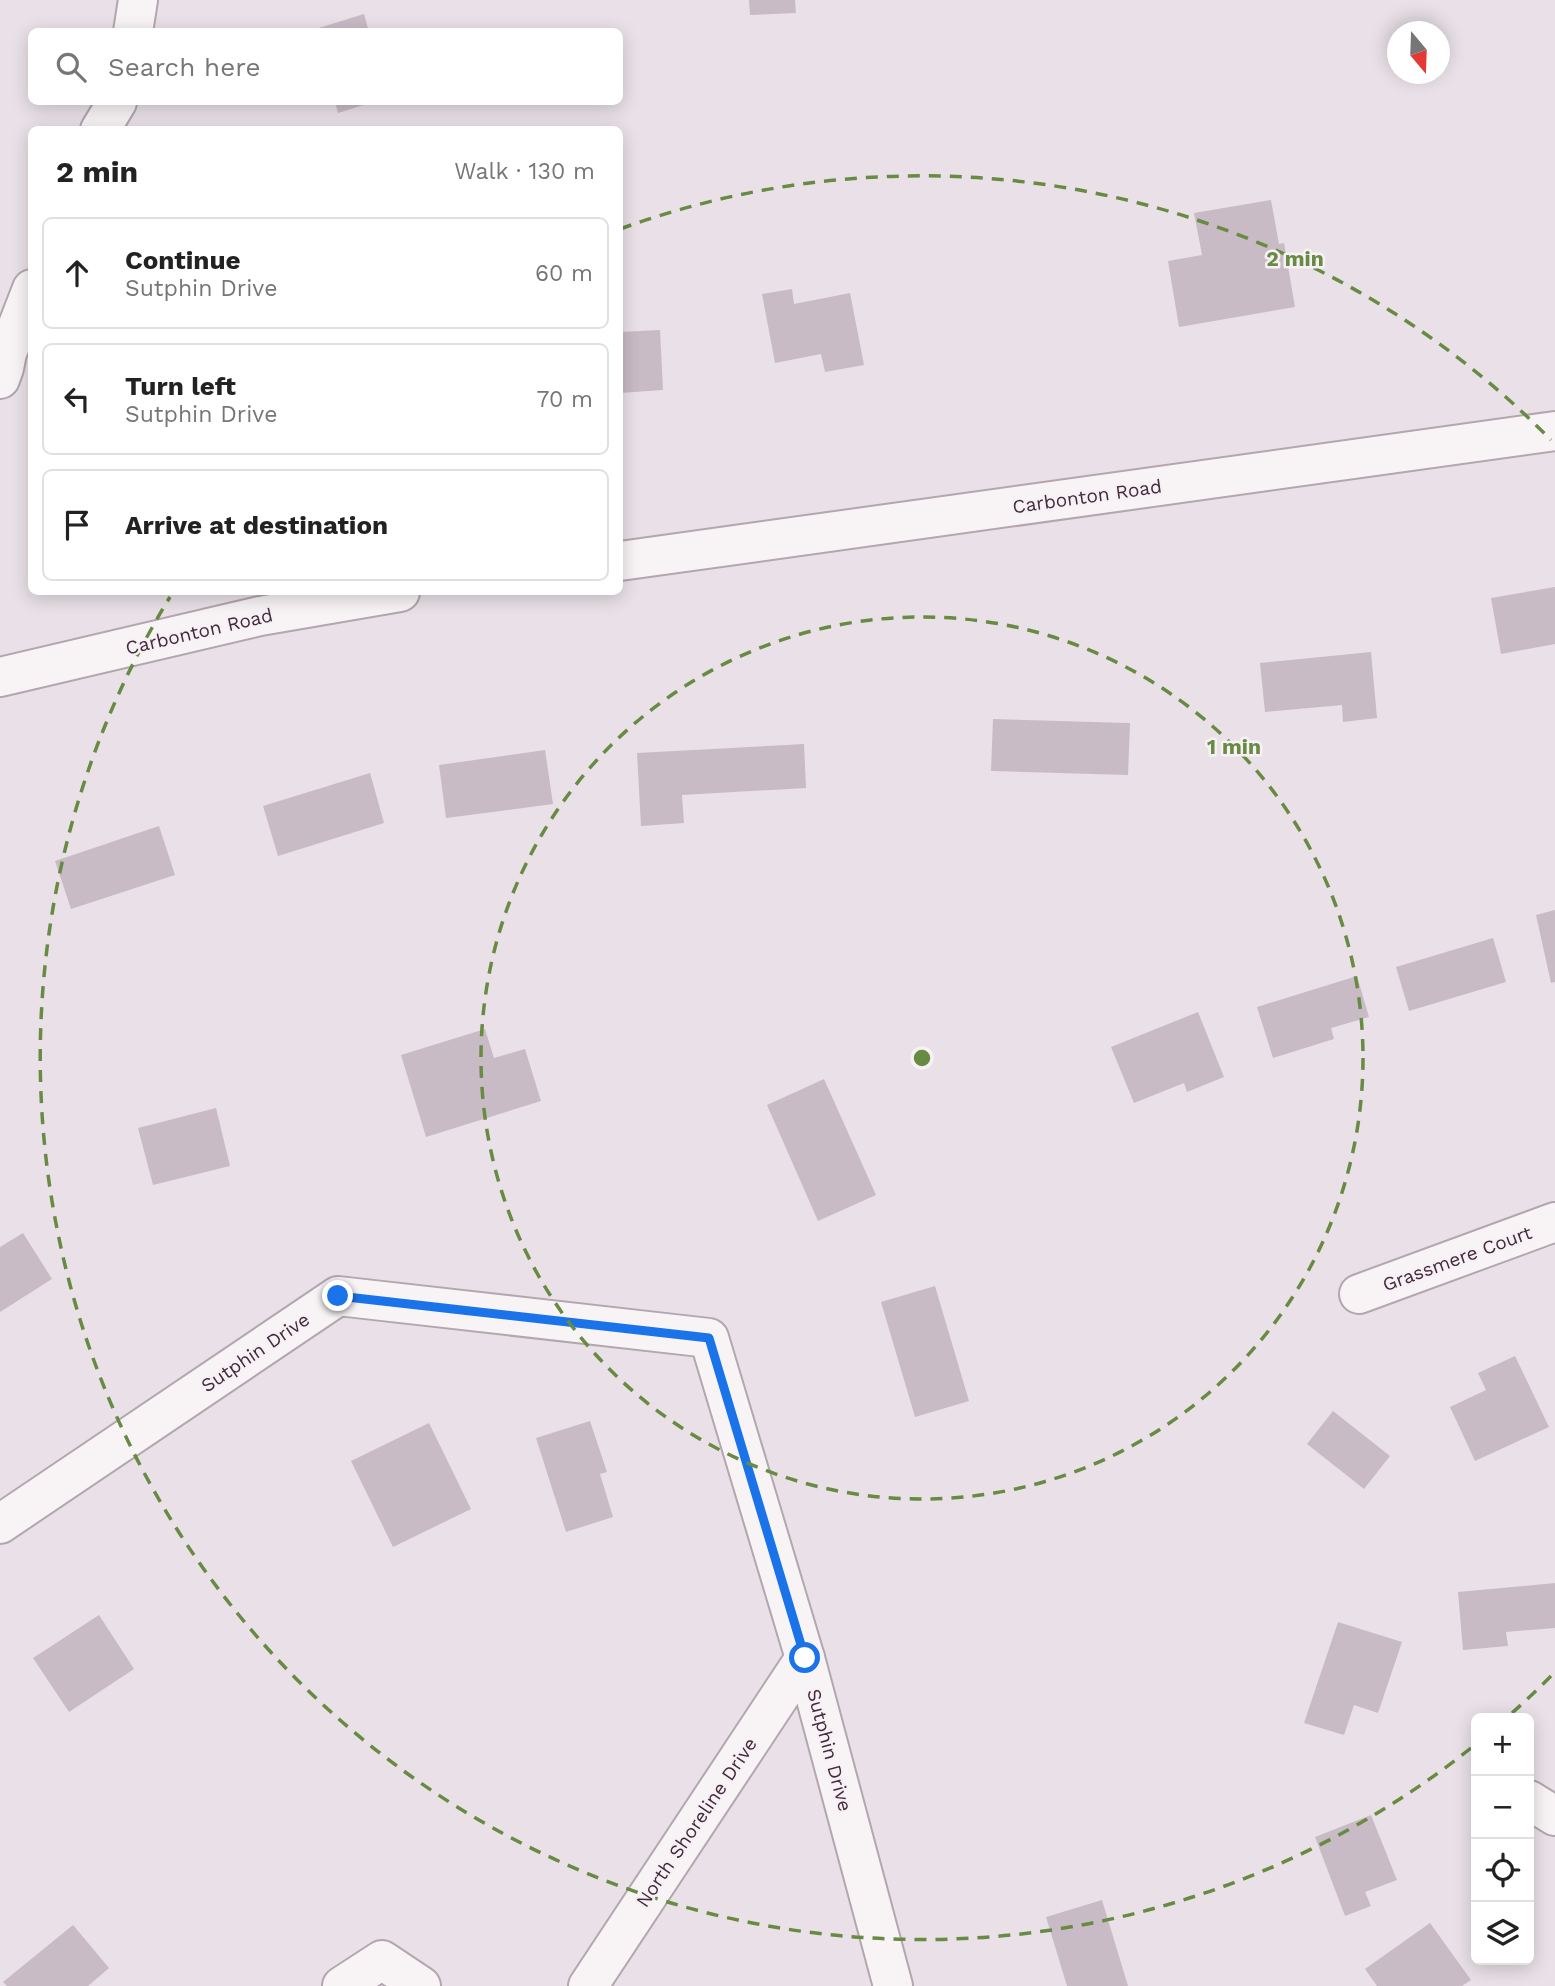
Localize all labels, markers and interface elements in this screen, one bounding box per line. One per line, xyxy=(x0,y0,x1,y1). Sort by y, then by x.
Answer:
north arrow xyxy=(1387,21,1450,84)
search box xyxy=(28,28,623,105)
icon: search xyxy=(52,48,90,86)
text: Search here xyxy=(108,52,260,82)
text: 2 min xyxy=(56,154,138,189)
text: Walk · 130 m xyxy=(454,158,595,185)
text: Continue xyxy=(125,245,241,275)
text: 2 min xyxy=(1266,246,1324,271)
icon: ahead xyxy=(58,254,96,292)
text: 60 m xyxy=(535,260,593,287)
text: Sutphin Drive xyxy=(125,275,278,302)
text: Turn left xyxy=(125,371,236,401)
icon: left xyxy=(58,380,96,418)
text: 70 m xyxy=(536,386,593,413)
text: Sutphin Drive xyxy=(125,401,278,428)
street label: Carbonton Road xyxy=(1011,475,1163,518)
icon: arrive xyxy=(58,506,96,544)
text: Arrive at destination xyxy=(125,510,388,540)
street label: Carbonton Road xyxy=(123,603,275,660)
text: 1 min xyxy=(1207,734,1261,759)
centre of rings xyxy=(910,1046,934,1070)
street label: Grassmere Court xyxy=(1379,1221,1535,1296)
route end xyxy=(322,1280,353,1311)
street label: Sutphin Drive xyxy=(197,1308,314,1397)
route start xyxy=(789,1642,820,1673)
street label: Sutphin Drive xyxy=(802,1686,857,1814)
map controls xyxy=(1471,1713,1534,1965)
button: + xyxy=(1471,1713,1534,1776)
street label: North Shoreline Drive xyxy=(631,1733,762,1911)
button: − xyxy=(1471,1776,1534,1839)
button: locate xyxy=(1471,1839,1534,1902)
button: layers xyxy=(1471,1902,1534,1965)

